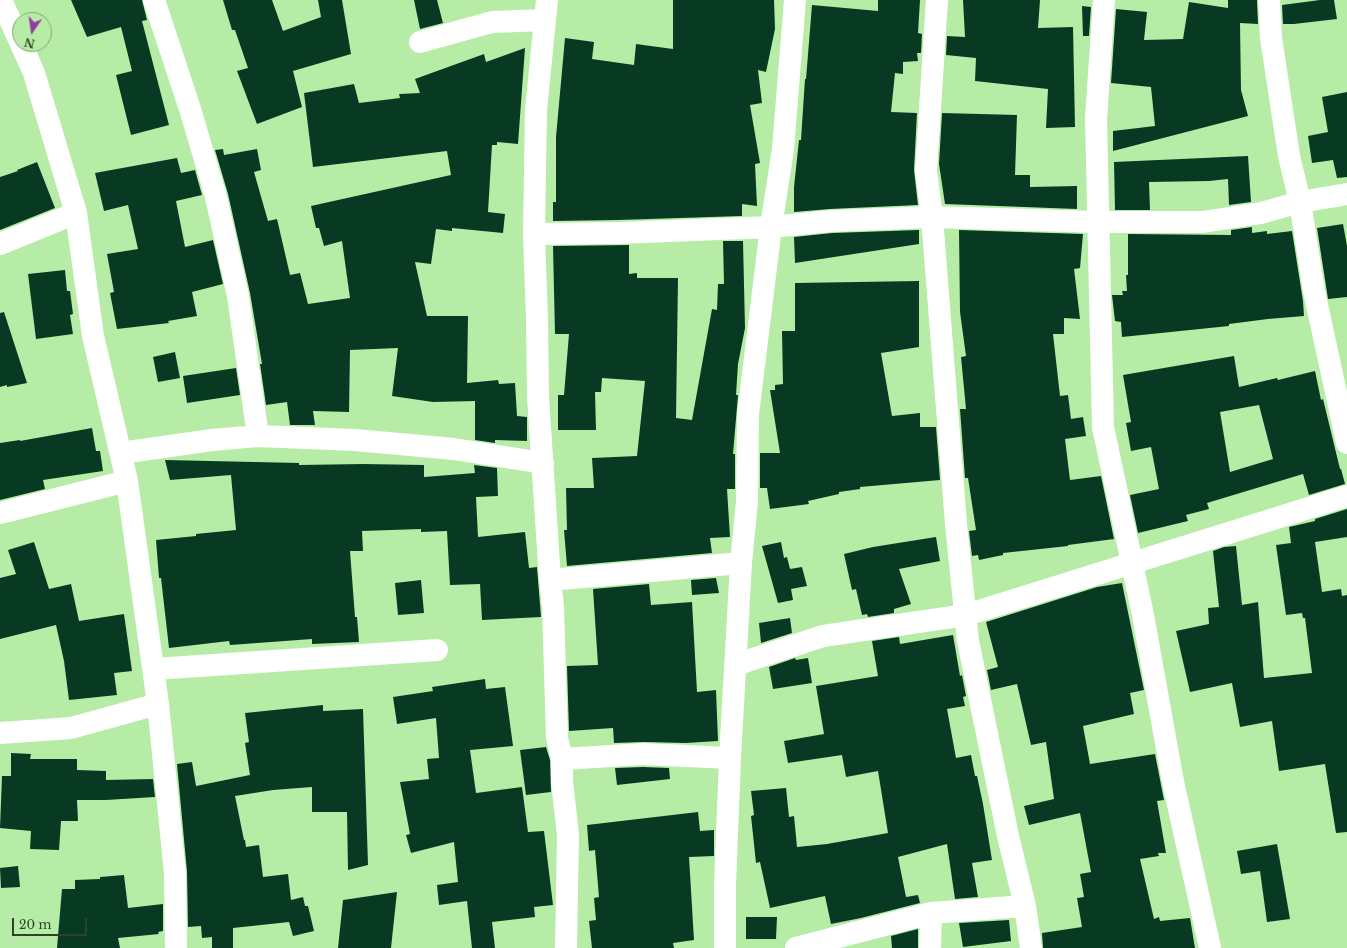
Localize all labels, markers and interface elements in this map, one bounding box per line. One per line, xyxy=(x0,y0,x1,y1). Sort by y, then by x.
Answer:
north arrow xyxy=(12,12,52,52)
text: N xyxy=(23,35,36,51)
scale bar xyxy=(14,910,89,936)
text: 20 m xyxy=(19,917,51,932)

